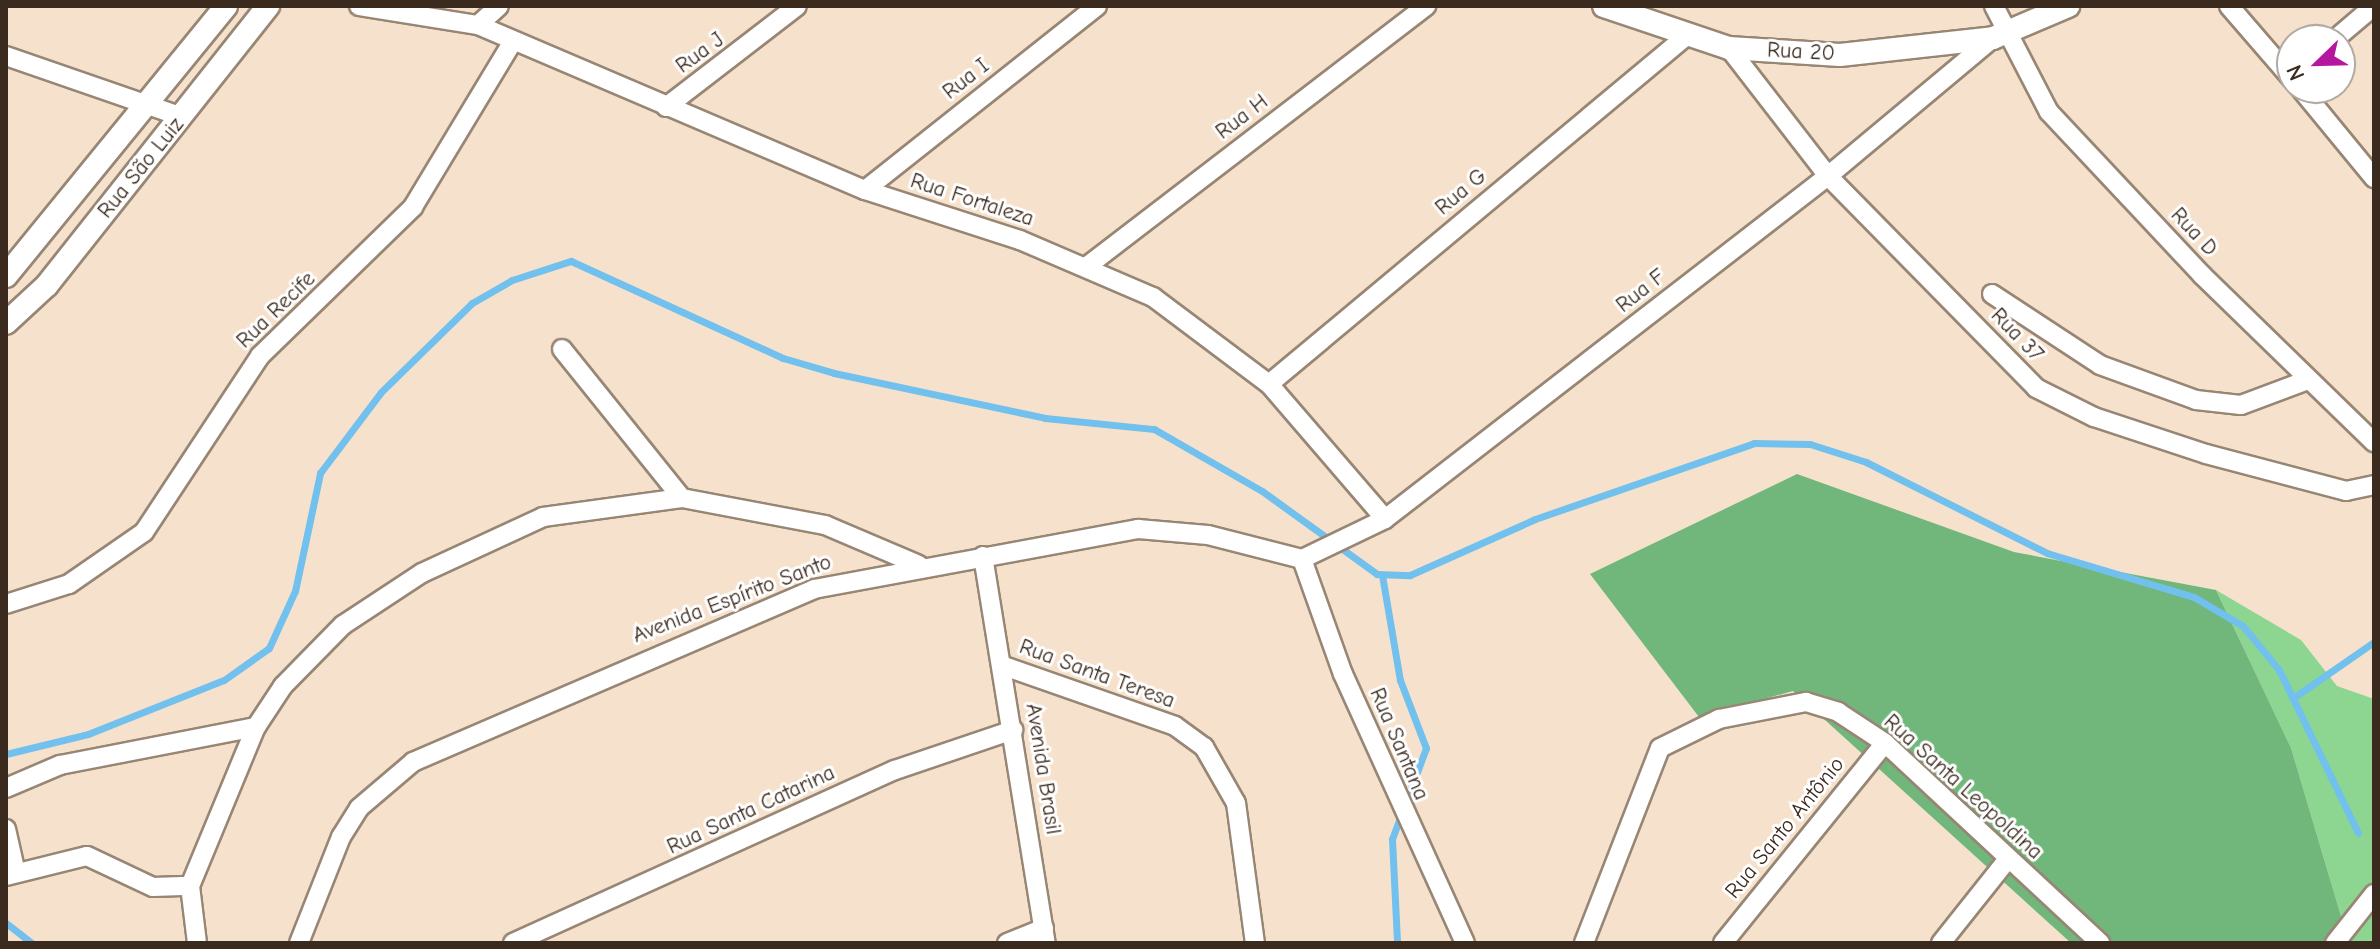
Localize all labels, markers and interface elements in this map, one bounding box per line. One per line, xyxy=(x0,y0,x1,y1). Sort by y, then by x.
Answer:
north arrow xyxy=(2276,24,2356,104)
street label: Rua J xyxy=(671,27,729,79)
street label: Rua 20 xyxy=(1766,37,1836,67)
street label: Rua I xyxy=(938,53,994,105)
text: N xyxy=(2281,61,2311,84)
street label: Rua H xyxy=(1211,89,1273,145)
street label: Rua São Luiz xyxy=(92,112,190,224)
street label: Rua G xyxy=(1430,163,1492,221)
street label: Rua Fortaleza xyxy=(907,168,1037,232)
street label: Rua D xyxy=(2165,202,2223,262)
street label: Rua F xyxy=(1611,263,1671,319)
street label: Rua Recife xyxy=(231,266,321,354)
street label: Rua 37 xyxy=(1985,303,2049,367)
street label: Avenida Espírito Santo xyxy=(629,549,835,649)
street label: Rua Santa Teresa xyxy=(1016,634,1178,714)
street label: Rua Santana xyxy=(1364,684,1434,804)
street label: Avenida Brasil xyxy=(1020,702,1066,836)
street label: Rua Santa Leopoldina xyxy=(1878,709,2048,865)
street label: Rua Santo Antônio xyxy=(1720,752,1850,904)
street label: Rua Santa Catarina xyxy=(663,760,839,860)

